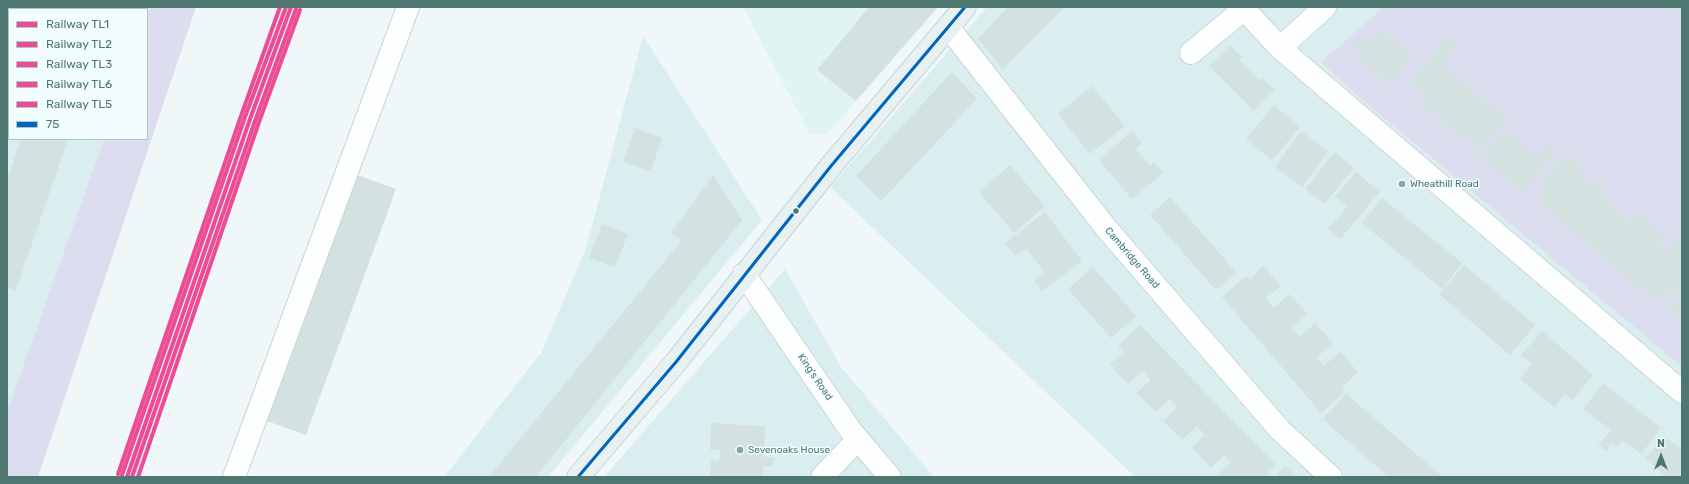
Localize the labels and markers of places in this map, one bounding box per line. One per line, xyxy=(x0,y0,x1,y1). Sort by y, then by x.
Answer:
place label: Wheathill Road xyxy=(1410,178,1479,190)
marker: Wheathill Road xyxy=(1397,179,1407,189)
unlabelled marker xyxy=(791,206,801,216)
place label: Sevenoaks House xyxy=(748,444,830,456)
marker: Sevenoaks House xyxy=(735,445,745,455)

